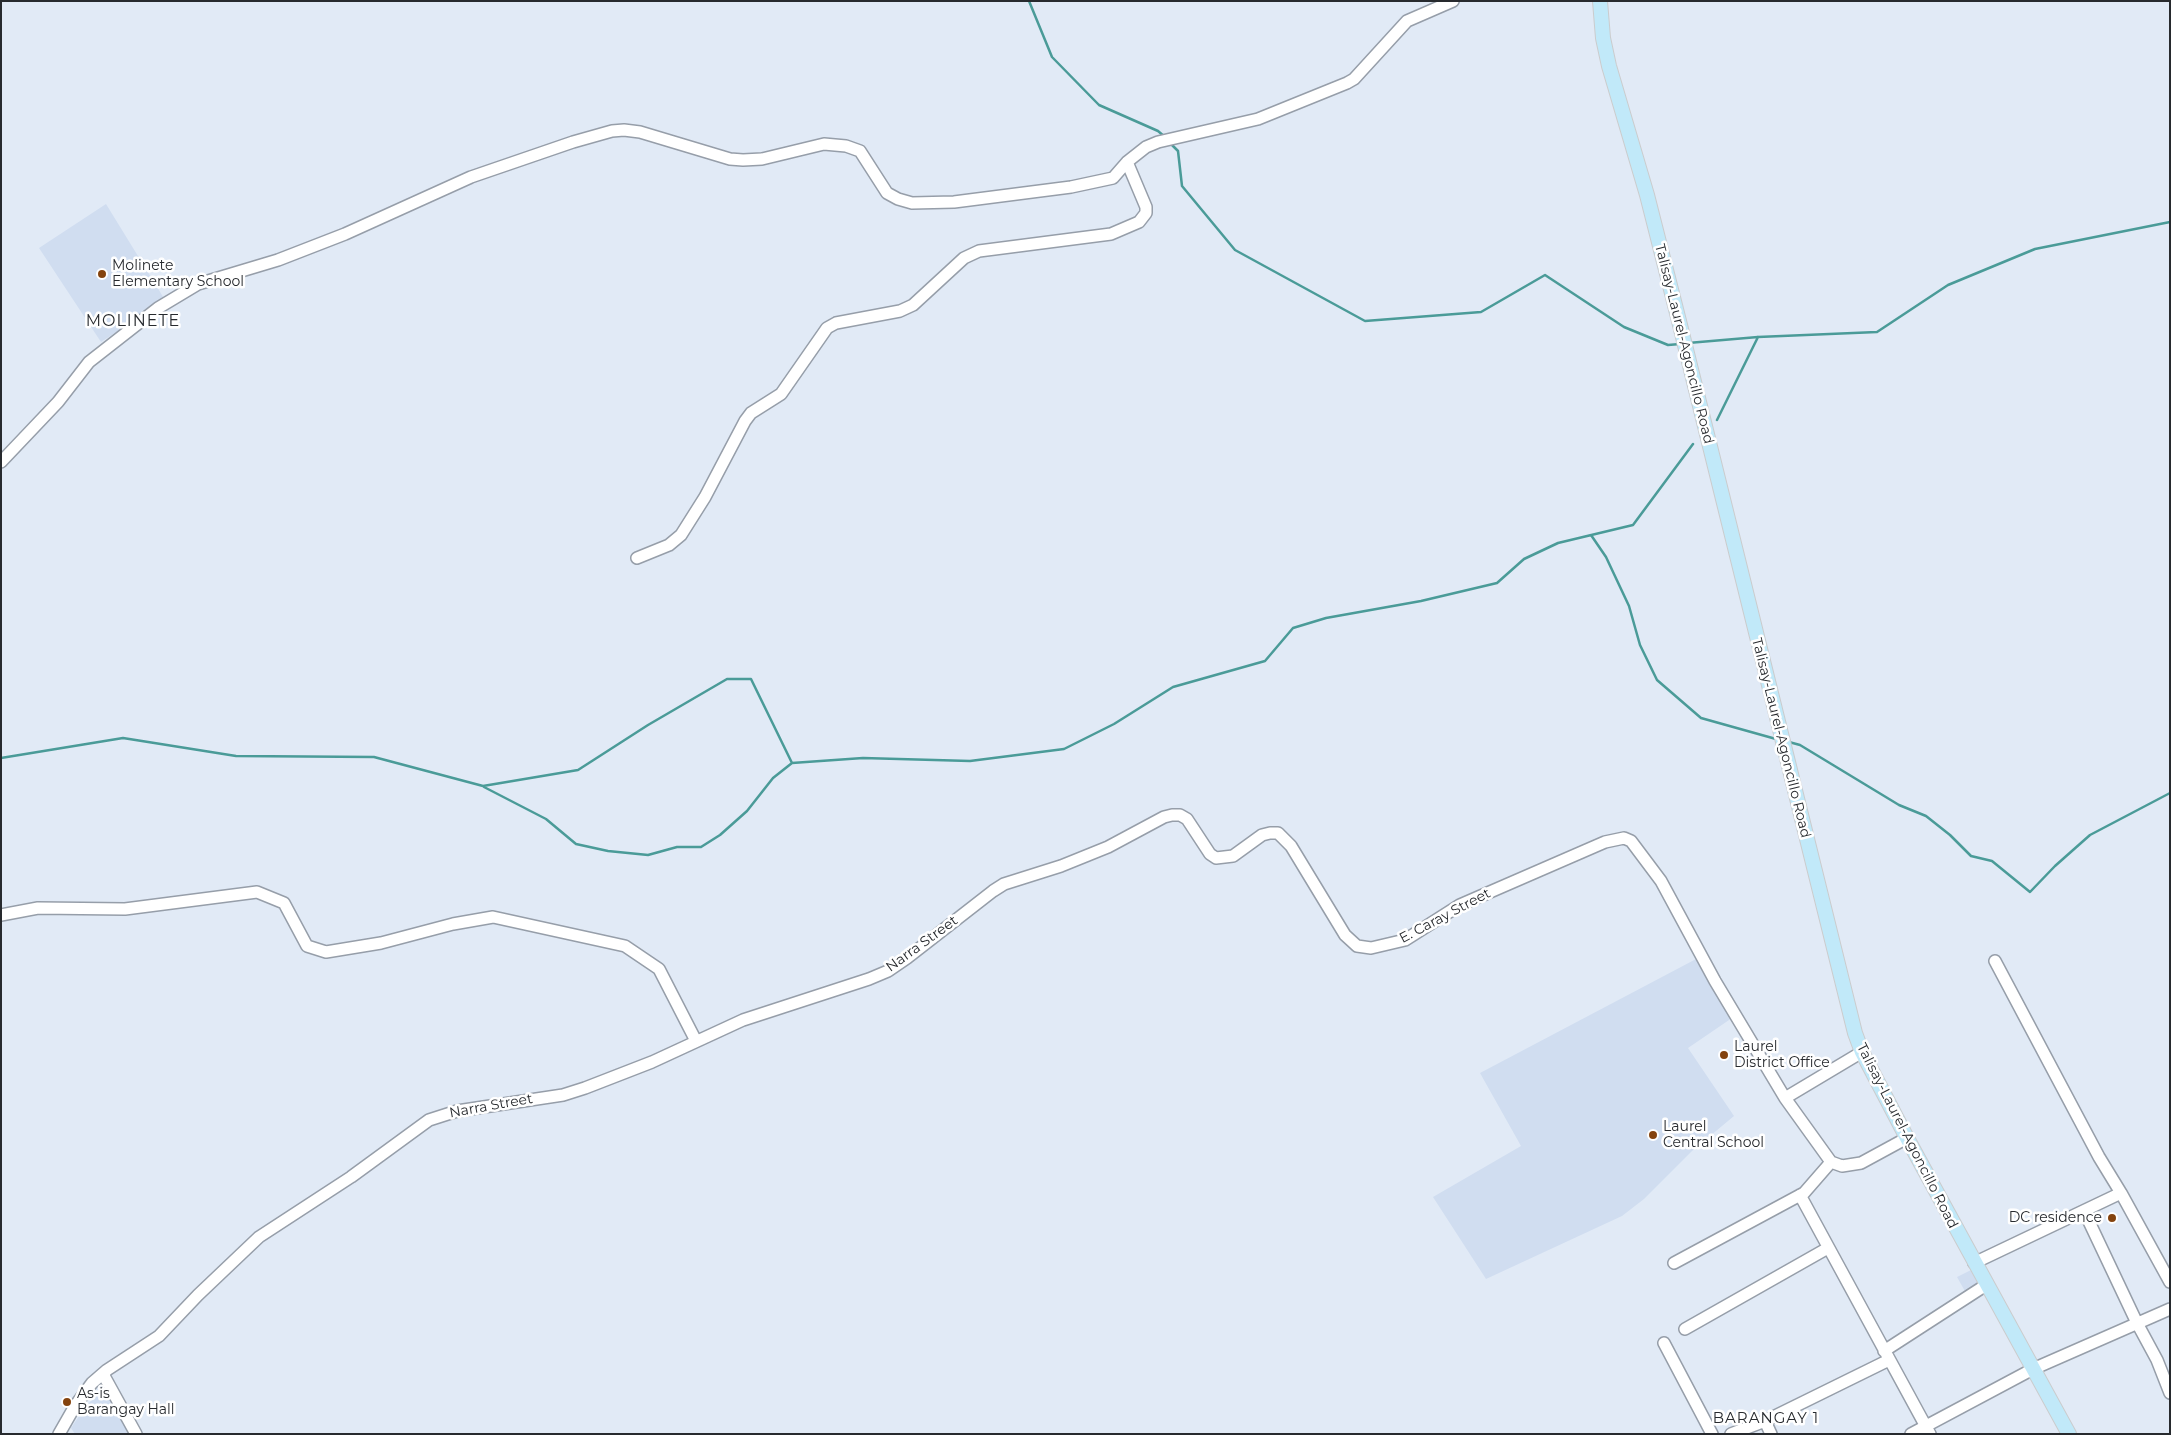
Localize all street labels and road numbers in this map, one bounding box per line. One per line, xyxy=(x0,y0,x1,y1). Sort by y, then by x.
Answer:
street label: Talisay-Laurel-Agoncillo Road xyxy=(1651,242,1717,446)
street label: Talisay-Laurel-Agoncillo Road xyxy=(1748,636,1814,840)
street label: E. Caray Street xyxy=(1397,885,1493,947)
street label: Narra Street xyxy=(883,912,961,976)
street label: Talisay-Laurel-Agoncillo Road xyxy=(1853,1041,1961,1231)
street label: Narra Street xyxy=(448,1090,534,1122)

